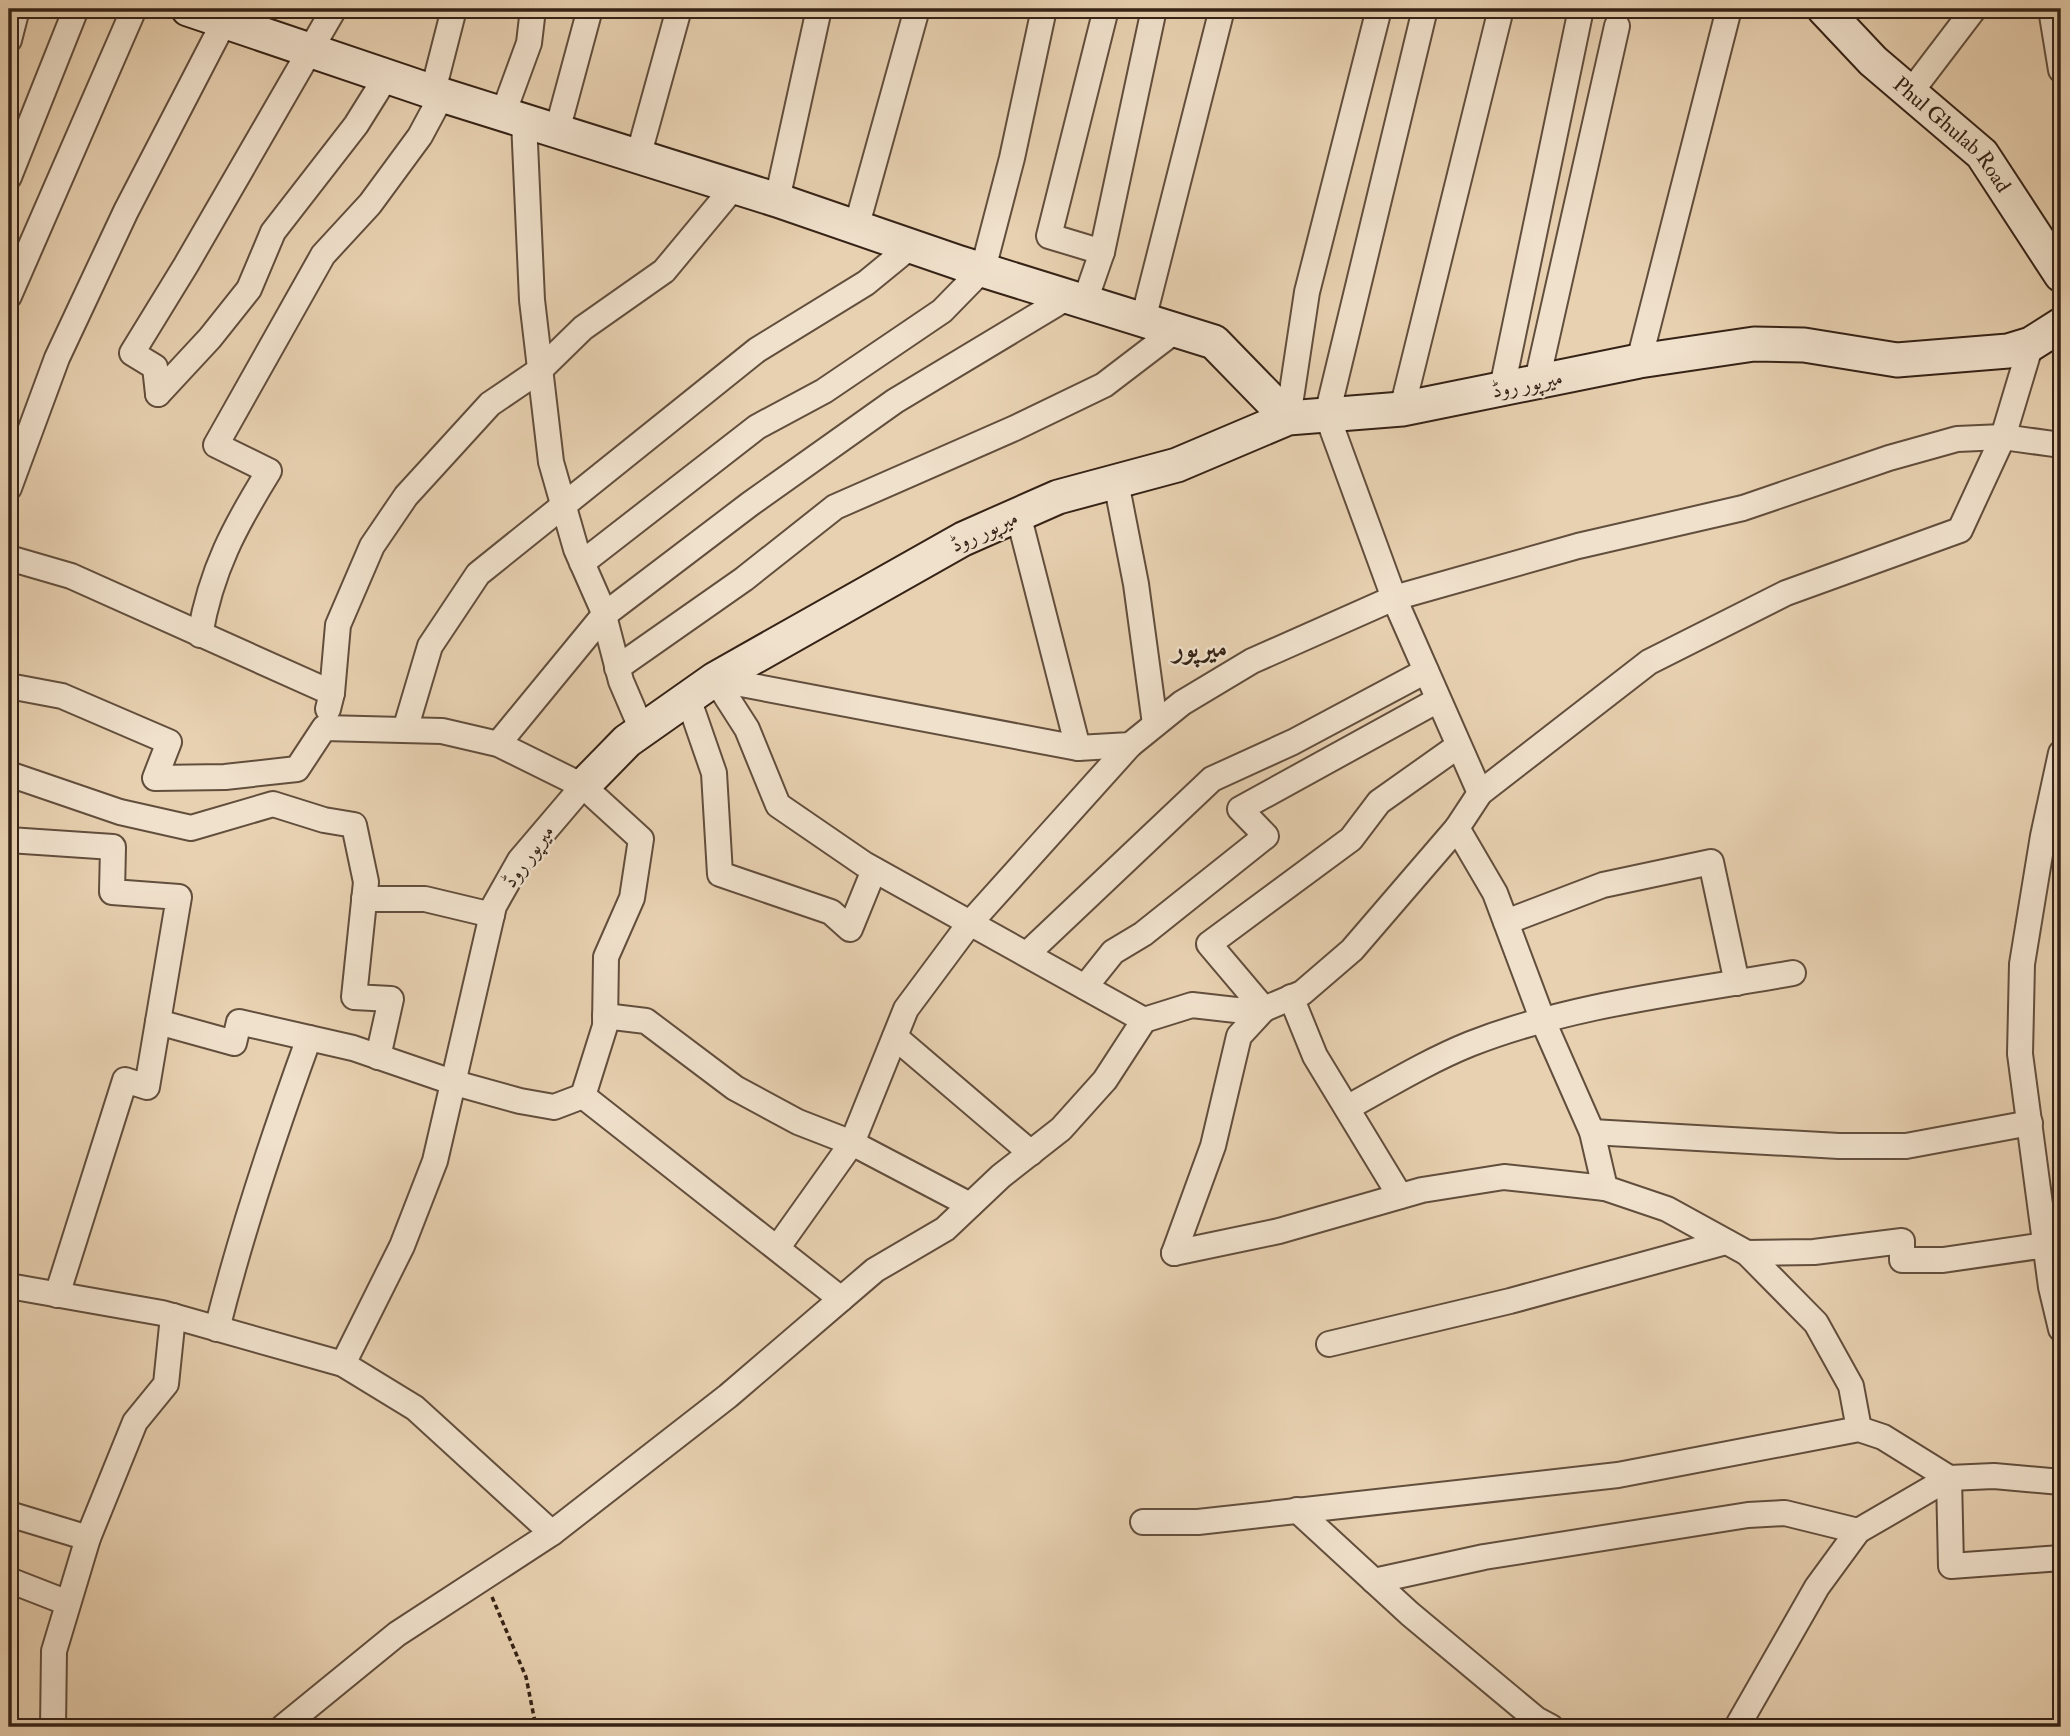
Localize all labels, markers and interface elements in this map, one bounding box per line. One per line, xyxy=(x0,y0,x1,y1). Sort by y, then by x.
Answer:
street label: Phul Ghulab Road xyxy=(1887,71,2017,198)
street label: میرپور روڈ xyxy=(1489,364,1565,406)
street label: میرپور روڈ xyxy=(946,504,1023,560)
district label: میرپور xyxy=(1170,631,1227,668)
street label: میرپور روڈ xyxy=(496,819,561,894)

